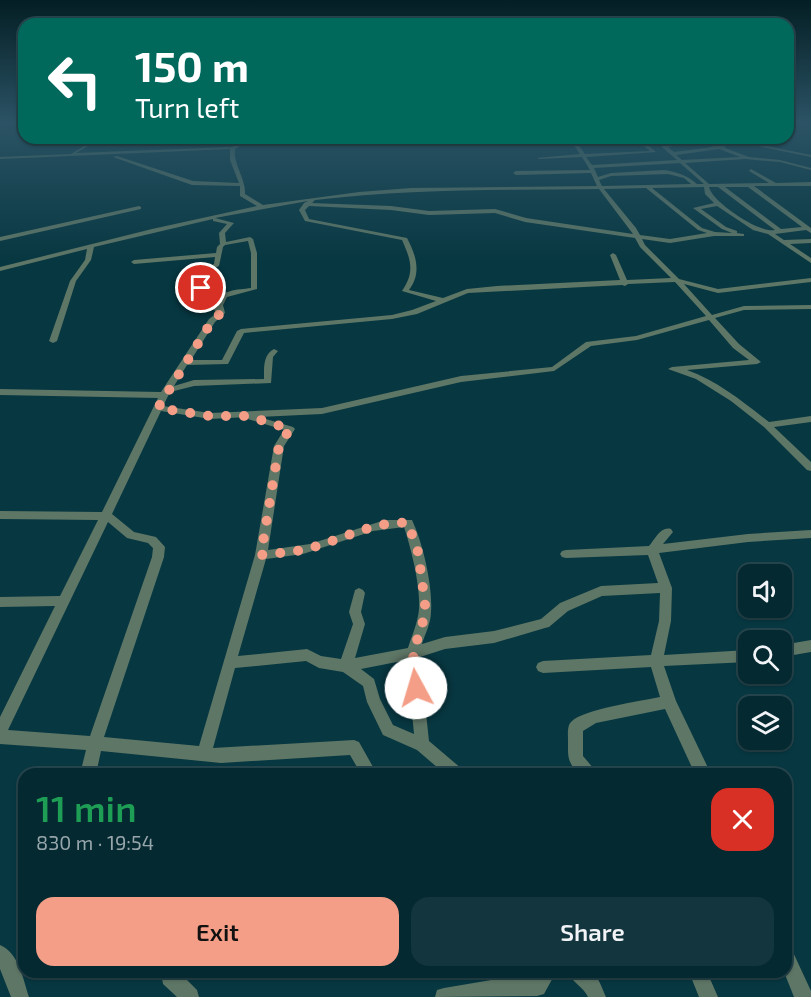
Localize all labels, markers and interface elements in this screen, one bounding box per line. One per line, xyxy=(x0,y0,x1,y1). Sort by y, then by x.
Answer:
text: 150 m xyxy=(135,40,249,90)
icon: left xyxy=(36,42,114,120)
text: Turn left xyxy=(135,91,239,123)
pin xyxy=(175,262,226,313)
icon: arrive xyxy=(184,271,217,304)
map controls xyxy=(738,564,792,750)
button: sound xyxy=(738,564,792,618)
button: search xyxy=(738,630,792,684)
position arrow xyxy=(384,656,448,720)
button: layers xyxy=(738,696,792,750)
text: 11 min xyxy=(36,786,136,829)
button: close xyxy=(711,788,774,851)
text: 830 m · 19:54 xyxy=(36,830,154,854)
button: Exit xyxy=(36,897,399,966)
button: Share xyxy=(411,897,774,966)

